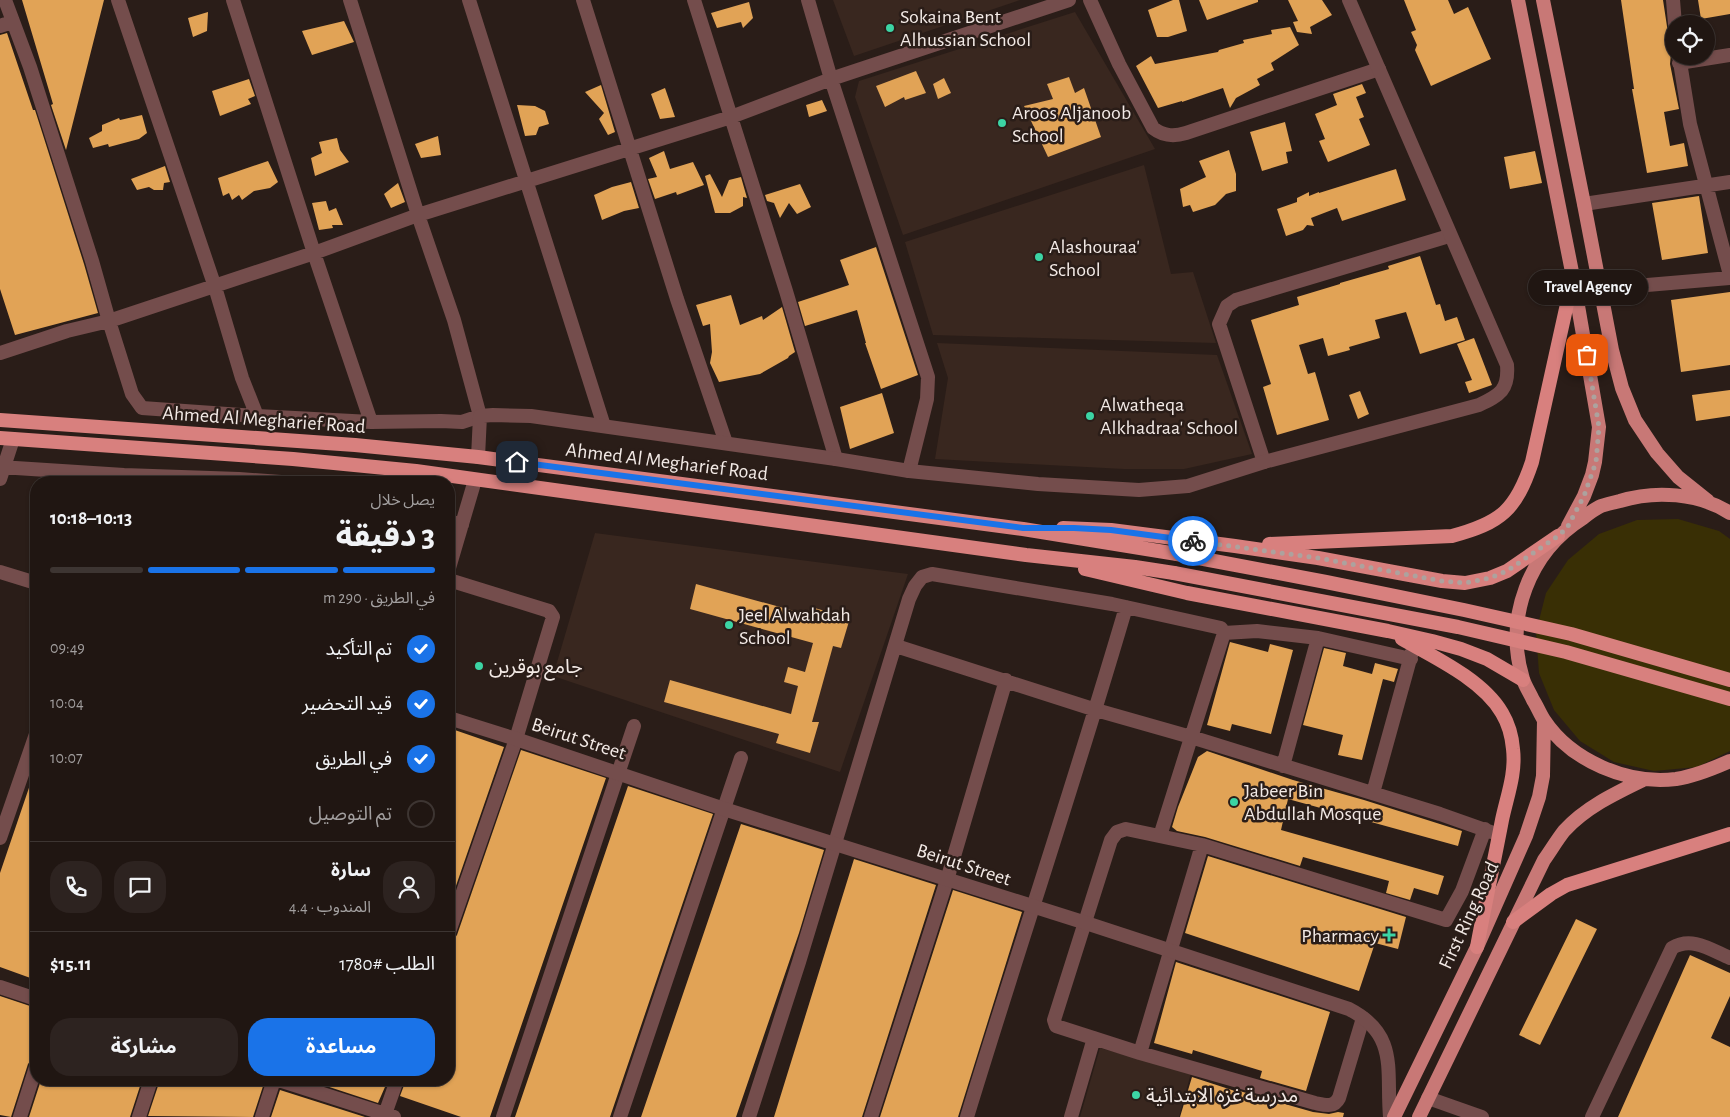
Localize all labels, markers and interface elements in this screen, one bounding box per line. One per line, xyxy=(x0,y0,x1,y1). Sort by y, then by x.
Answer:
place label: Sokaina Bent Alhussian School xyxy=(900,7,1031,50)
map controls xyxy=(1665,15,1715,65)
button: locate xyxy=(1665,15,1715,65)
marker: Sokaina Bent Alhussian School xyxy=(884,22,896,34)
place label: Aroos Aljanoob School xyxy=(1012,103,1131,146)
marker: Aroos Aljanoob School xyxy=(996,117,1008,129)
place label: Alashouraa' School xyxy=(1049,237,1140,280)
marker: Alashouraa' School xyxy=(1033,251,1045,263)
callout: Travel Agency xyxy=(1527,270,1647,305)
text: Travel Agency xyxy=(1544,279,1632,295)
pin xyxy=(1566,334,1608,376)
icon: bag xyxy=(1573,341,1601,369)
place label: Alwatheqa Alkhadraa' School xyxy=(1100,395,1238,438)
street label: Ahmed Al Megharief Road xyxy=(162,403,366,437)
marker: Alwatheqa Alkhadraa' School xyxy=(1084,410,1096,422)
street label: Ahmed Al Megharief Road xyxy=(565,440,769,484)
pin xyxy=(496,441,538,483)
icon: home xyxy=(503,448,531,476)
text: يصل خلال xyxy=(371,492,435,508)
text: 10:13–10:18 xyxy=(50,509,132,528)
courier xyxy=(1168,516,1218,566)
text: 3 دقيقة xyxy=(336,520,435,552)
icon: bike xyxy=(1179,527,1207,555)
text: في الطريق · 290 m xyxy=(323,590,435,606)
place label: Jeel Alwahdah School xyxy=(739,605,851,648)
marker: Jeel Alwahdah School xyxy=(723,619,735,631)
icon: check xyxy=(407,635,435,663)
text: 09:49 xyxy=(50,640,85,656)
text: تم التأكيد xyxy=(325,640,392,659)
place label: جامع بوقرين xyxy=(489,657,583,681)
marker: جامع بوقرين xyxy=(473,660,485,672)
icon: check xyxy=(407,690,435,718)
text: 10:04 xyxy=(50,695,84,711)
text: قيد التحضير xyxy=(302,695,392,714)
street label: Beirut Street xyxy=(529,714,629,764)
icon: check xyxy=(407,745,435,773)
text: 10:07 xyxy=(50,750,83,766)
text: في الطريق xyxy=(315,750,392,769)
place label: Jabeer Bin Abdullah Mosque xyxy=(1244,781,1381,824)
marker: Jabeer Bin Abdullah Mosque xyxy=(1228,796,1240,808)
text: تم التوصيل xyxy=(309,805,392,824)
street label: Beirut Street xyxy=(914,840,1014,890)
street label: First Ring Road xyxy=(1435,859,1503,972)
button: phone xyxy=(50,861,102,913)
button: chat xyxy=(114,861,166,913)
text: سارة xyxy=(331,861,371,880)
button: person xyxy=(383,861,435,913)
text: المندوب · 4.4 xyxy=(289,899,371,915)
place label: Pharmacy xyxy=(1301,926,1379,946)
marker: Pharmacy xyxy=(1383,929,1395,941)
text: $15.11 xyxy=(50,955,92,974)
text: الطلب #1780 xyxy=(339,955,435,974)
button: مشاركة xyxy=(50,1018,238,1076)
button: مساعدة xyxy=(248,1018,435,1076)
place label: مدرسة غزه الابتدائية xyxy=(1146,1086,1298,1107)
marker: مدرسة غزه الابتدائية xyxy=(1130,1089,1142,1101)

